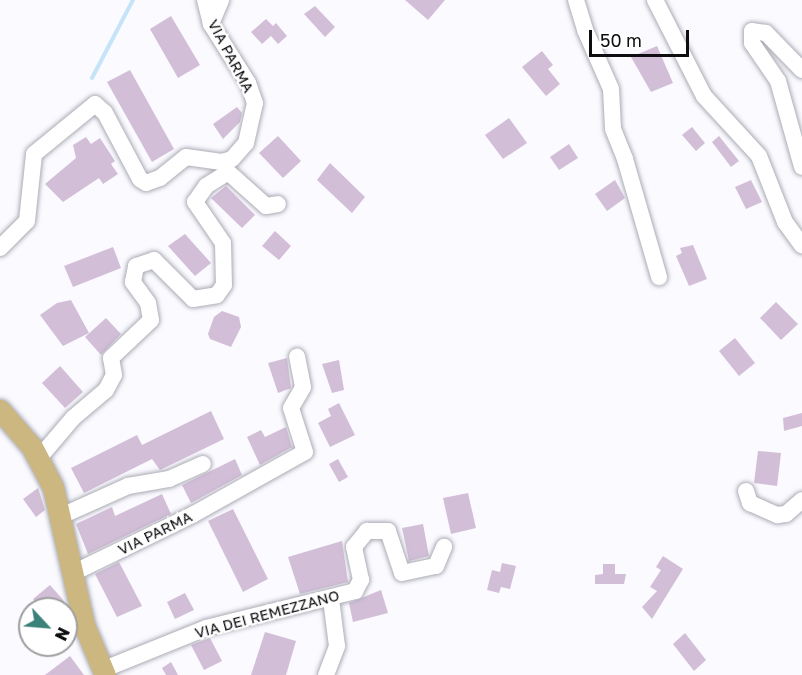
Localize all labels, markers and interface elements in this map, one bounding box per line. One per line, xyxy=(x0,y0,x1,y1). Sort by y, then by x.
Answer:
street label: VIA PARMA xyxy=(204,16,258,96)
scale bar xyxy=(592,18,692,56)
text: 50 m xyxy=(600,29,642,51)
street label: VIA PARMA xyxy=(115,507,195,559)
street label: VIA DEI REMEZZANO xyxy=(193,586,341,642)
north arrow xyxy=(18,597,78,657)
text: N xyxy=(51,624,74,644)

